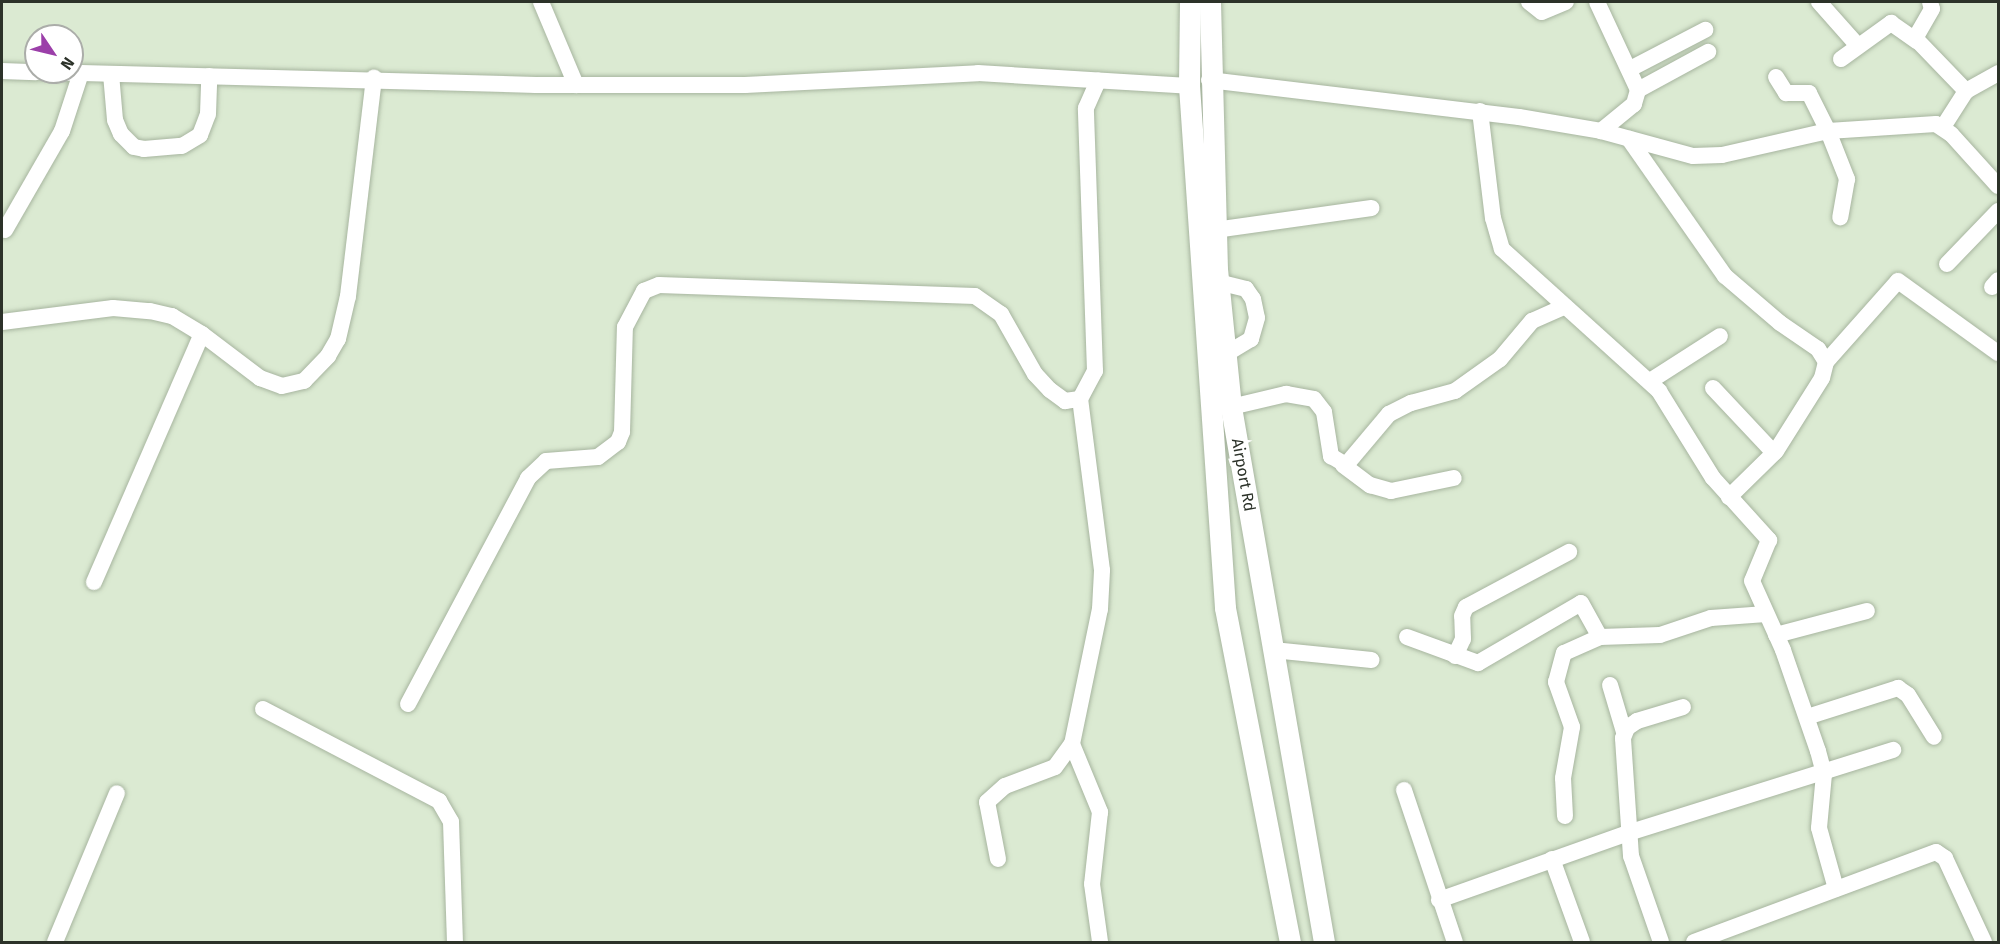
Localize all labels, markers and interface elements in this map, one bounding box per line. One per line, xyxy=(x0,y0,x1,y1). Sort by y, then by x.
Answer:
north arrow xyxy=(24,24,84,84)
text: N xyxy=(57,54,78,73)
street label: Airport Rd xyxy=(1227,437,1259,513)

